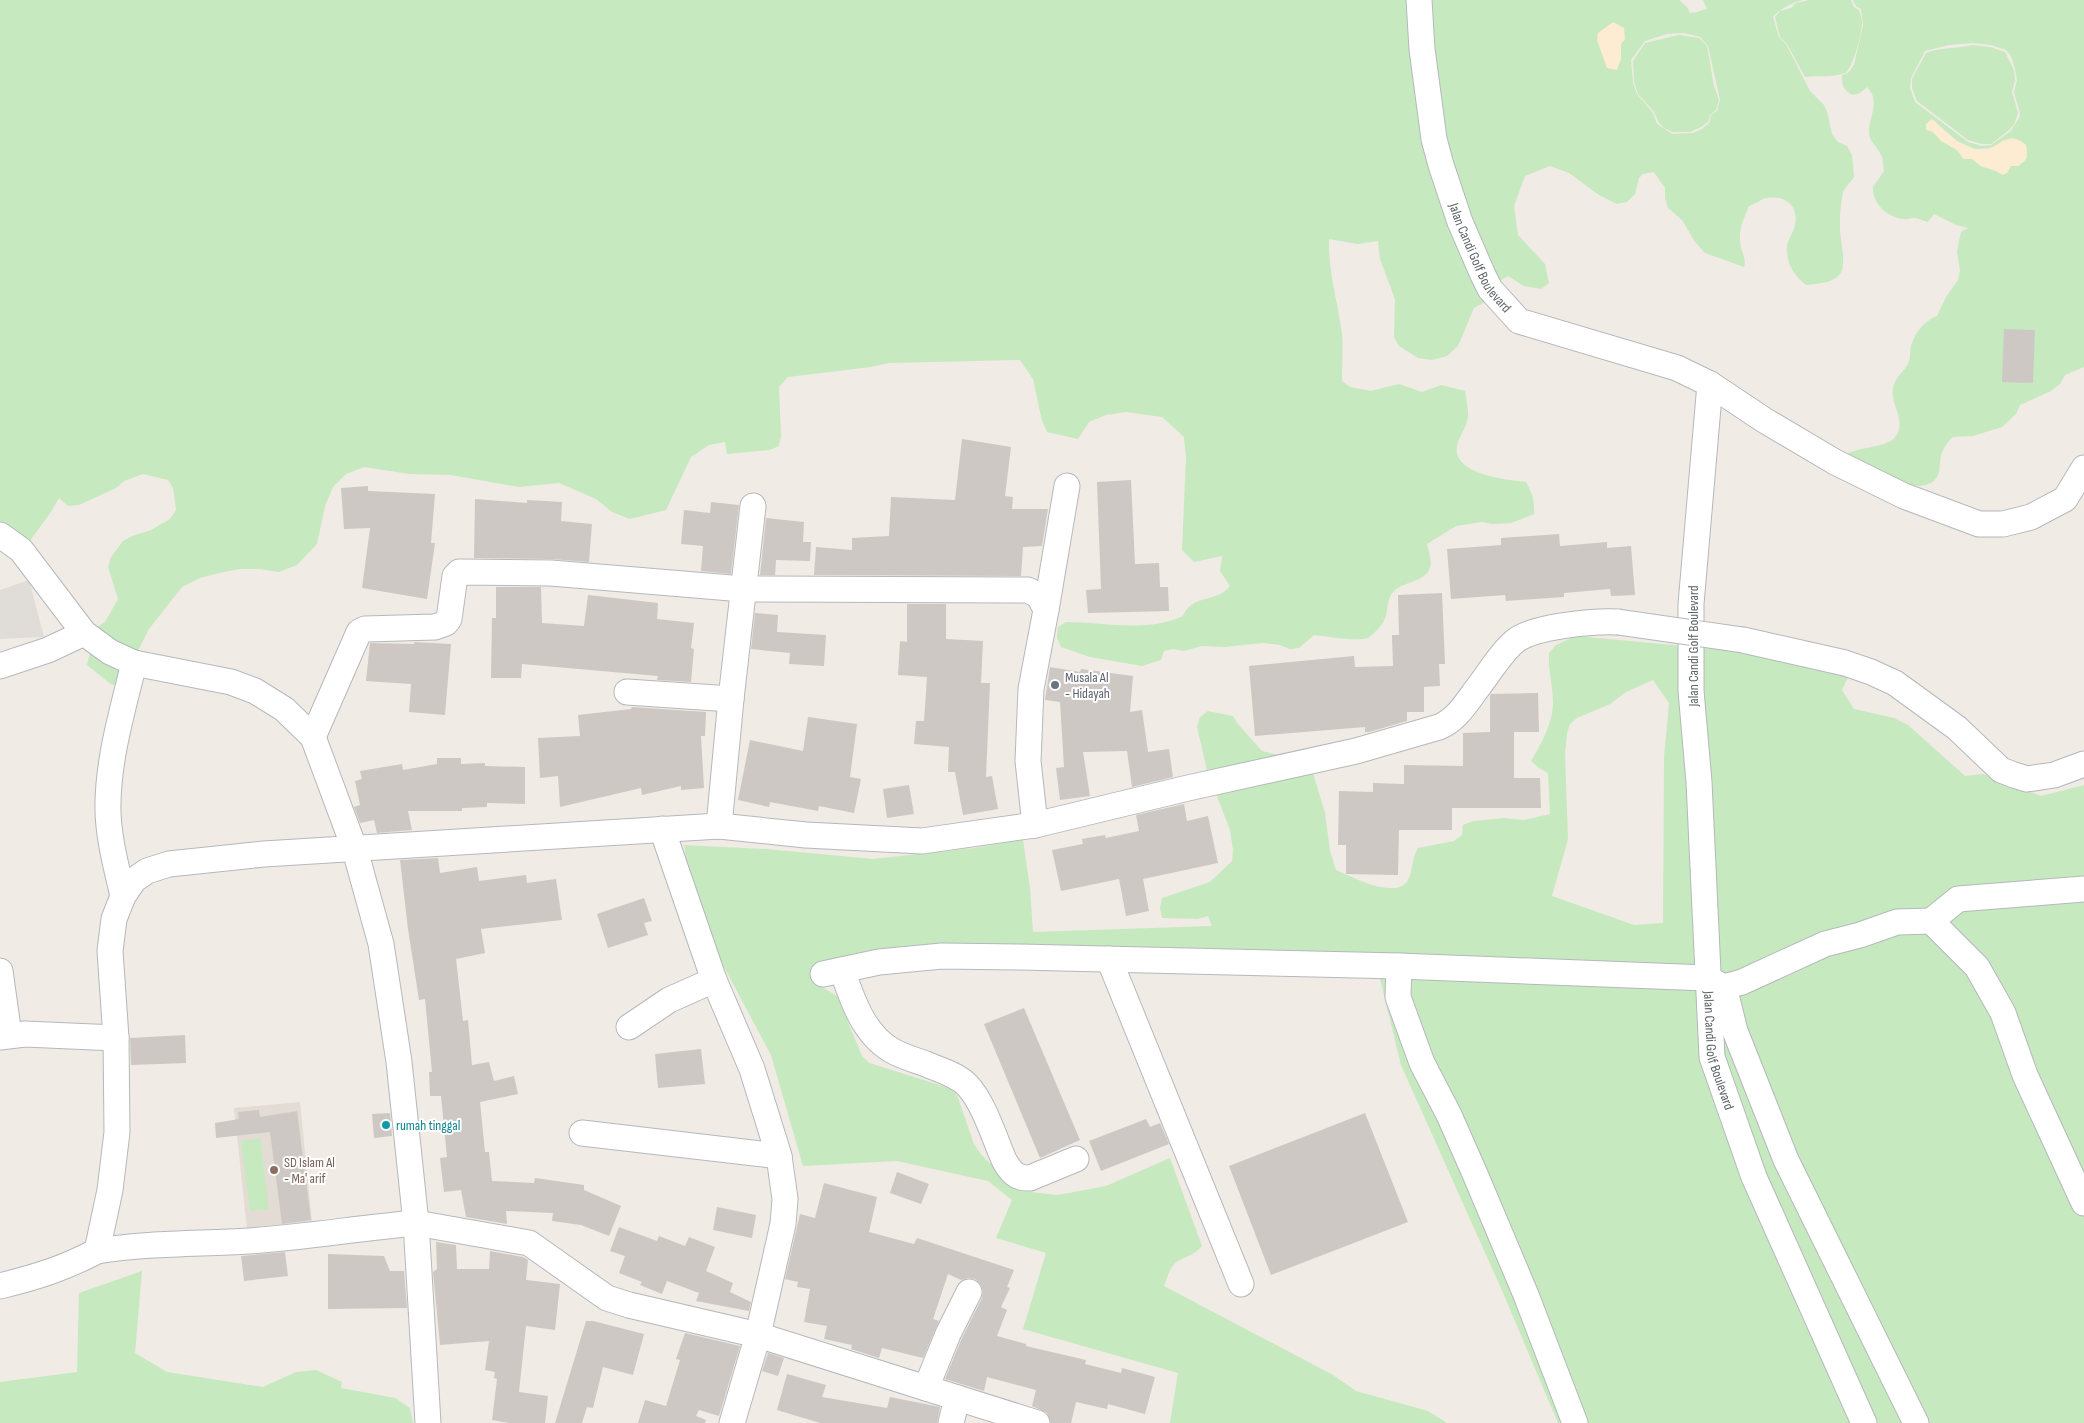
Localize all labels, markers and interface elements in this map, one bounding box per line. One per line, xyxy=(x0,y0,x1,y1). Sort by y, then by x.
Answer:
street label: Jalan Candi Golf Boulevard xyxy=(1445,200,1515,316)
street label: Jalan Candi Golf Boulevard xyxy=(1685,585,1702,708)
place label: Musala Al - Hidayah xyxy=(1065,669,1110,702)
marker: Musala Al - Hidayah xyxy=(1049,679,1061,691)
street label: Jalan Candi Golf Boulevard xyxy=(1700,990,1738,1112)
place label: rumah tinggal xyxy=(396,1117,460,1134)
marker: rumah tinggal xyxy=(380,1119,392,1131)
place label: SD Islam Al - Ma' arif xyxy=(284,1154,335,1187)
marker: SD Islam Al - Ma' arif xyxy=(268,1164,280,1176)

